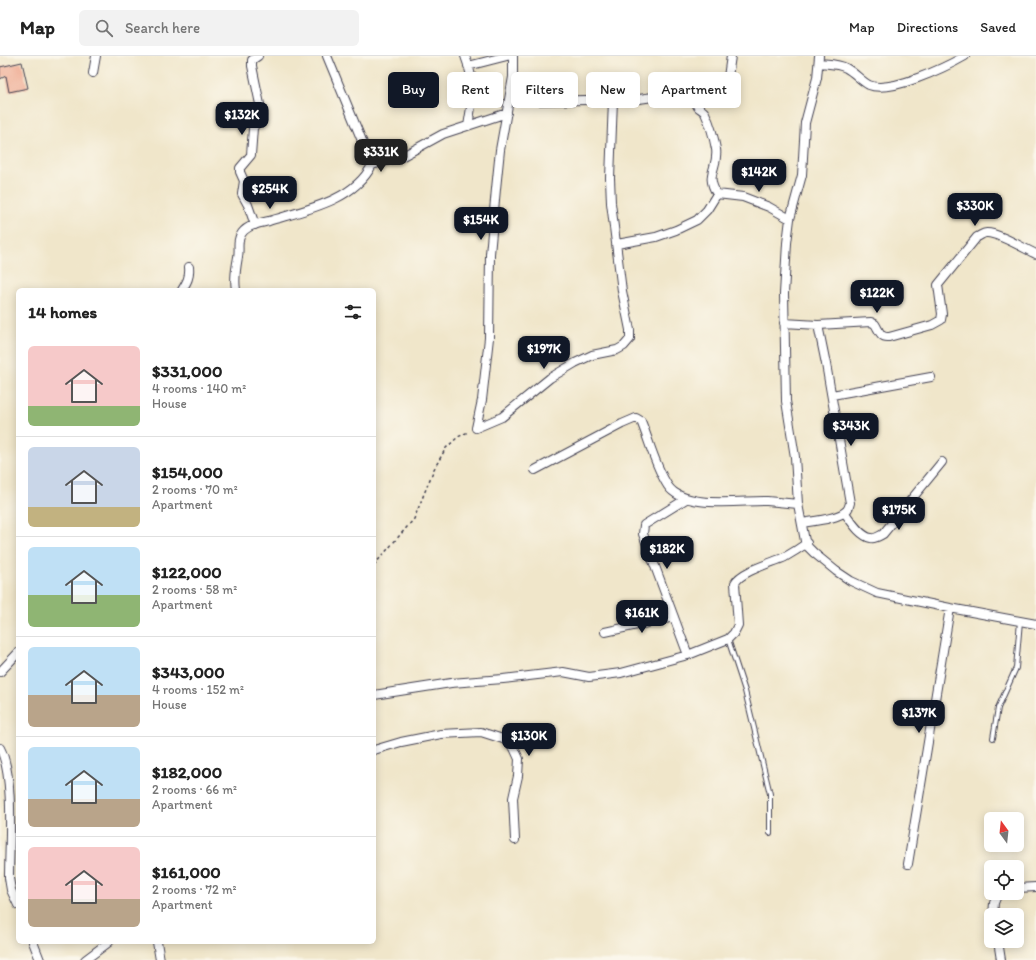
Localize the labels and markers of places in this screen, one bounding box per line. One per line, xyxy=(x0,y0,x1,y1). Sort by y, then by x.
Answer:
pin: $132K xyxy=(214,102,270,136)
pin: $331K xyxy=(353,139,409,173)
pin: $142K xyxy=(731,159,787,193)
pin: $254K xyxy=(242,176,298,210)
pin: $330K xyxy=(947,193,1003,227)
pin: $154K xyxy=(453,207,509,241)
pin: $122K xyxy=(849,280,905,314)
pin: $197K xyxy=(516,336,572,370)
pin: $343K xyxy=(823,413,879,447)
pin: $175K xyxy=(871,497,927,531)
pin: $182K xyxy=(639,536,695,570)
pin: $161K xyxy=(614,600,670,634)
pin: $137K xyxy=(891,700,947,734)
pin: $130K xyxy=(501,723,557,757)

